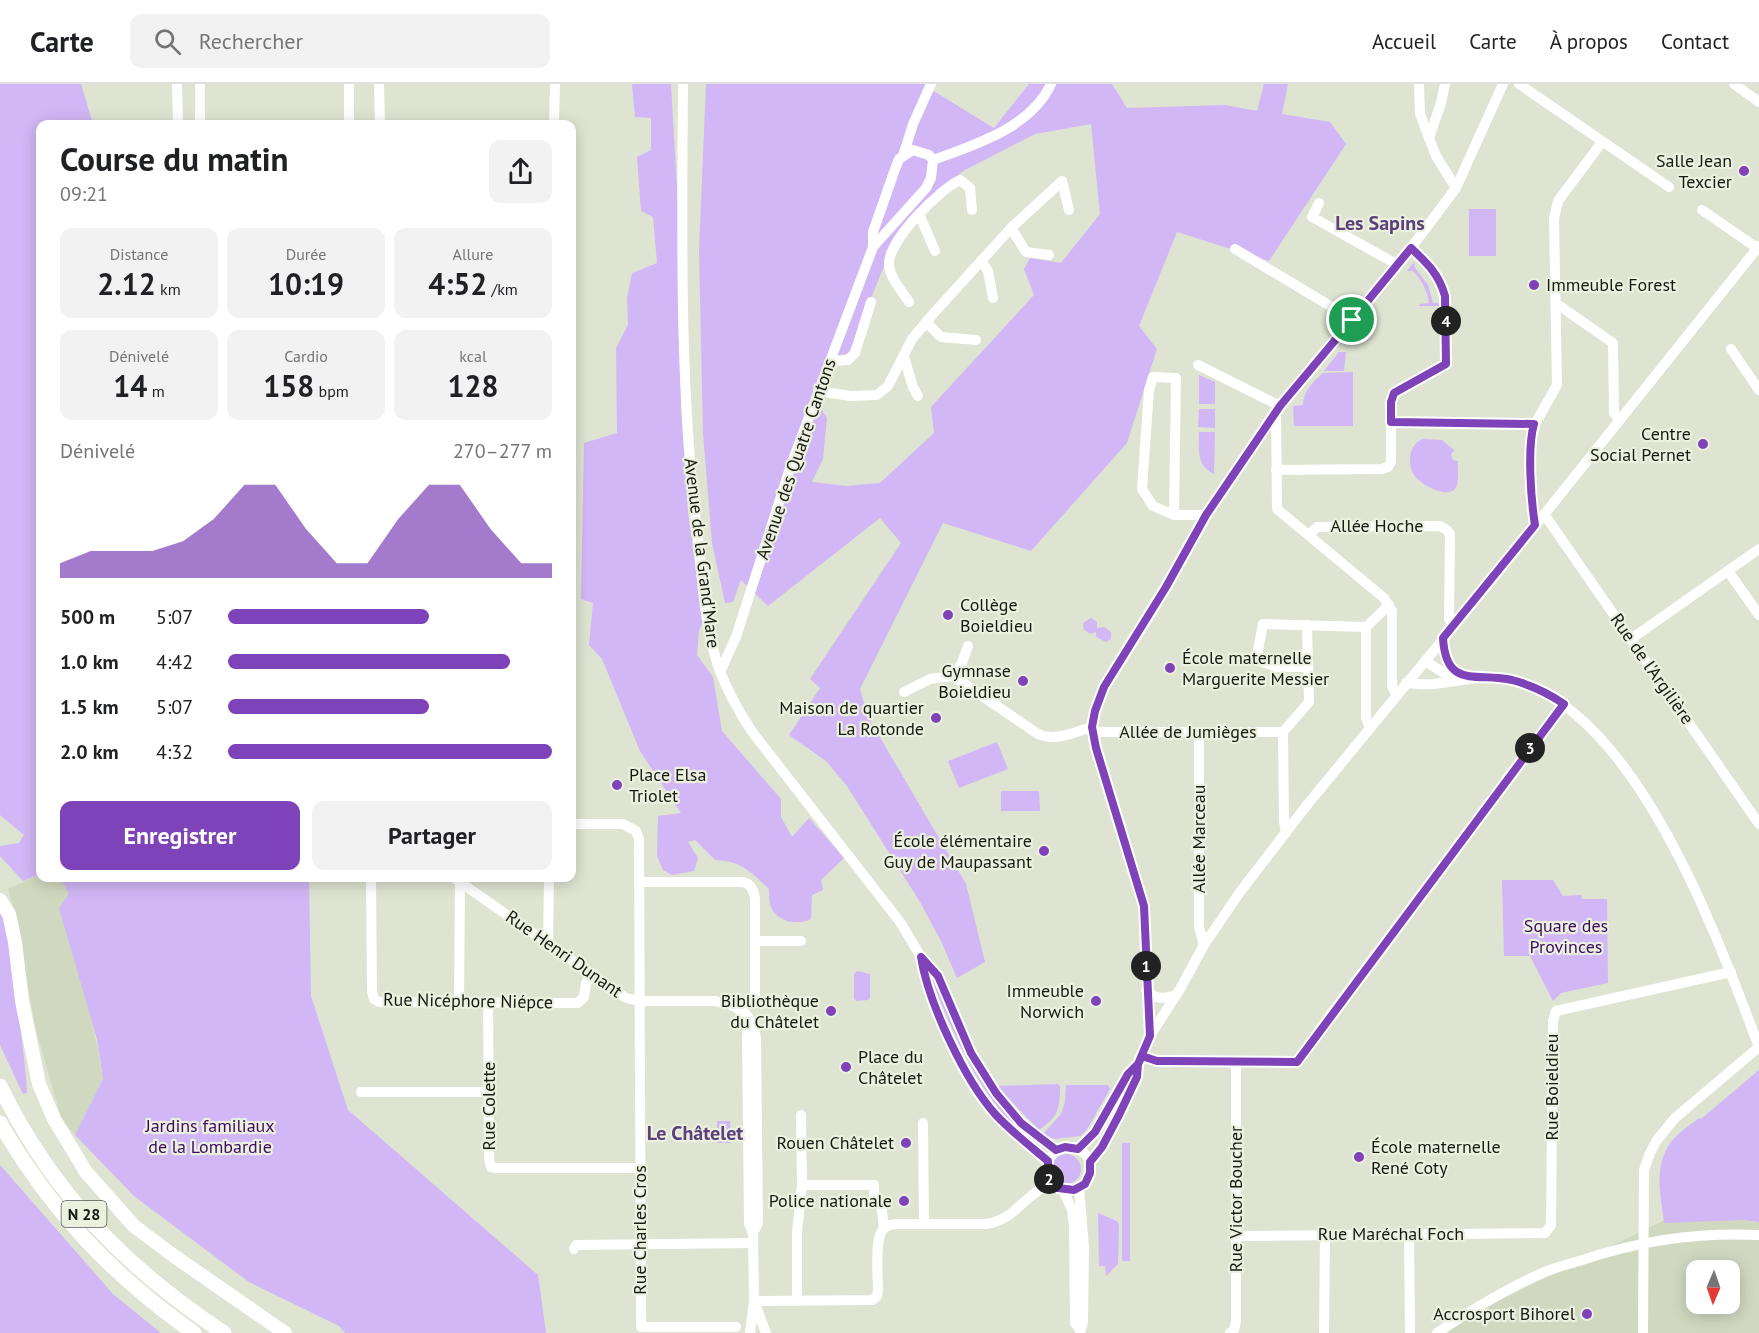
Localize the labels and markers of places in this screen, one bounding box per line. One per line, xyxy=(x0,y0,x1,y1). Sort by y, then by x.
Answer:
place label: Salle Jean Texcier xyxy=(1656,149,1732,193)
marker: Salle Jean Texcier xyxy=(1737,164,1751,178)
place label: Immeuble Forest xyxy=(1546,273,1676,296)
marker: Immeuble Forest xyxy=(1527,278,1541,292)
pin xyxy=(1326,294,1377,345)
pin: 4 xyxy=(1431,306,1461,336)
place label: Centre Social Pernet xyxy=(1590,422,1691,466)
marker: Centre Social Pernet xyxy=(1696,437,1710,451)
place label: Collège Boieldieu xyxy=(960,593,1033,637)
marker: Collège Boieldieu xyxy=(941,608,955,622)
place label: École maternelle Marguerite Messier xyxy=(1182,646,1329,690)
place label: Gymnase Boieldieu xyxy=(938,659,1011,703)
marker: École maternelle Marguerite Messier xyxy=(1163,661,1177,675)
marker: Gymnase Boieldieu xyxy=(1016,674,1030,688)
place label: Maison de quartier La Rotonde xyxy=(779,696,924,740)
marker: Maison de quartier La Rotonde xyxy=(929,711,943,725)
pin: 3 xyxy=(1515,733,1545,763)
place label: Place Elsa Triolet xyxy=(629,763,706,807)
marker: Place Elsa Triolet xyxy=(610,778,624,792)
place label: École élémentaire Guy de Maupassant xyxy=(884,829,1032,873)
marker: École élémentaire Guy de Maupassant xyxy=(1037,844,1051,858)
pin: 1 xyxy=(1131,951,1161,981)
place label: Immeuble Norwich xyxy=(1007,979,1084,1023)
place label: Bibliothèque du Châtelet xyxy=(721,989,819,1033)
marker: Immeuble Norwich xyxy=(1089,994,1103,1008)
marker: Bibliothèque du Châtelet xyxy=(824,1004,838,1018)
place label: Place du Châtelet xyxy=(858,1045,923,1089)
marker: Place du Châtelet xyxy=(839,1060,853,1074)
place label: Rouen Châtelet xyxy=(776,1131,894,1154)
place label: École maternelle René Coty xyxy=(1371,1135,1501,1179)
marker: Rouen Châtelet xyxy=(899,1136,913,1150)
marker: École maternelle René Coty xyxy=(1352,1150,1366,1164)
pin: 2 xyxy=(1034,1164,1064,1194)
place label: Police nationale xyxy=(769,1189,892,1212)
marker: Police nationale xyxy=(897,1194,911,1208)
place label: Accrosport Bihorel xyxy=(1433,1302,1576,1325)
marker: Accrosport Bihorel xyxy=(1580,1307,1594,1321)

